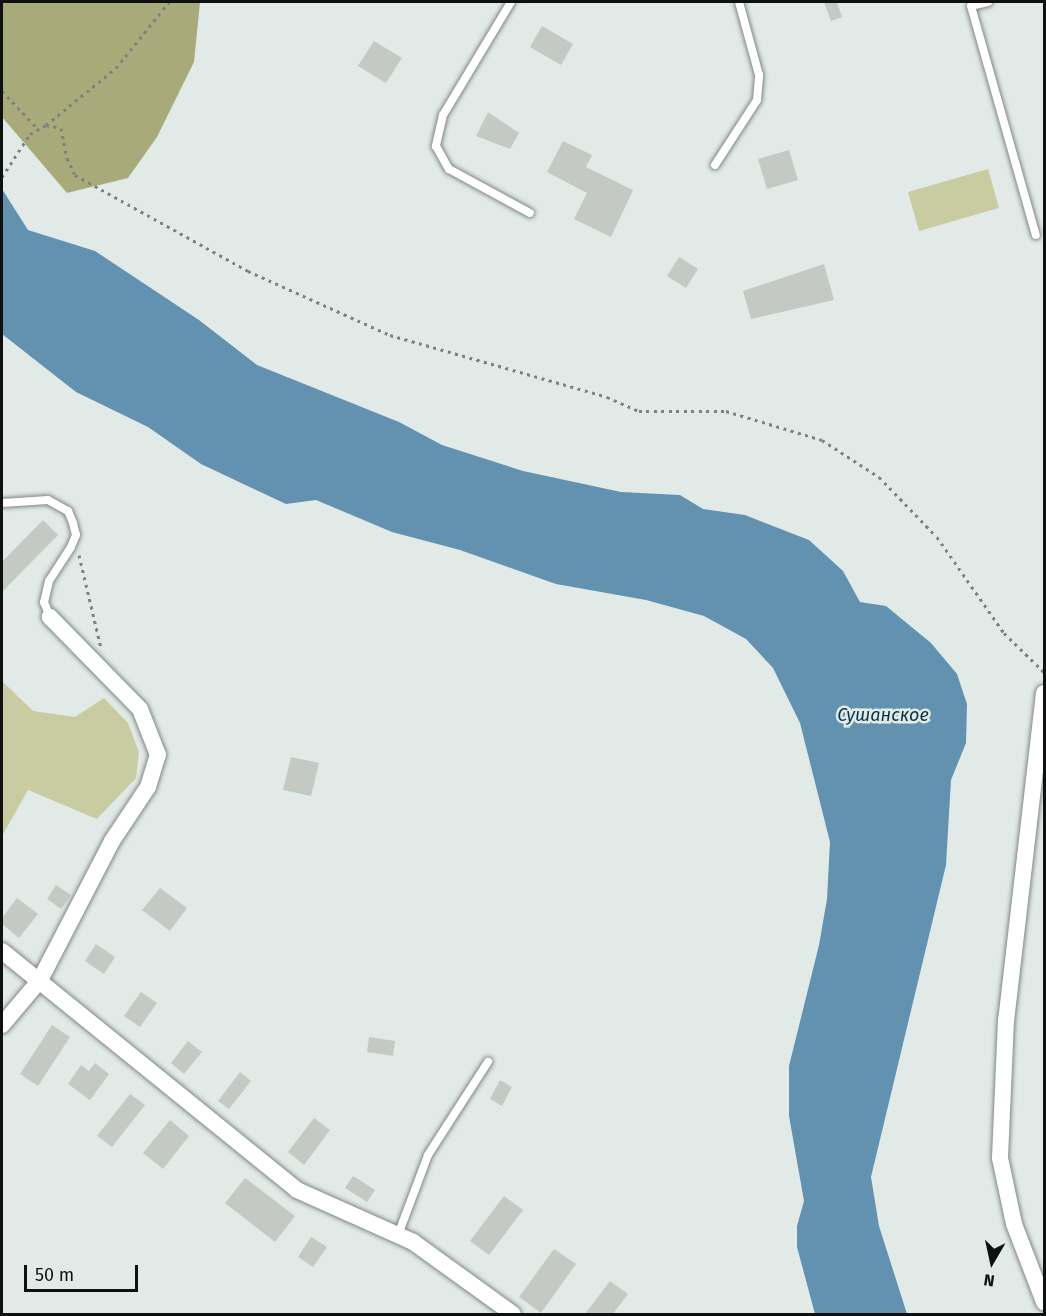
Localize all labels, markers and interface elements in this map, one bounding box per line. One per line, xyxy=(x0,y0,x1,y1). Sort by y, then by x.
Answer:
water label: Сушанское xyxy=(837,704,929,726)
north arrow xyxy=(962,1232,1022,1292)
scale bar xyxy=(27,1253,141,1291)
text: 50 m xyxy=(35,1264,74,1286)
text: N xyxy=(982,1270,996,1290)

